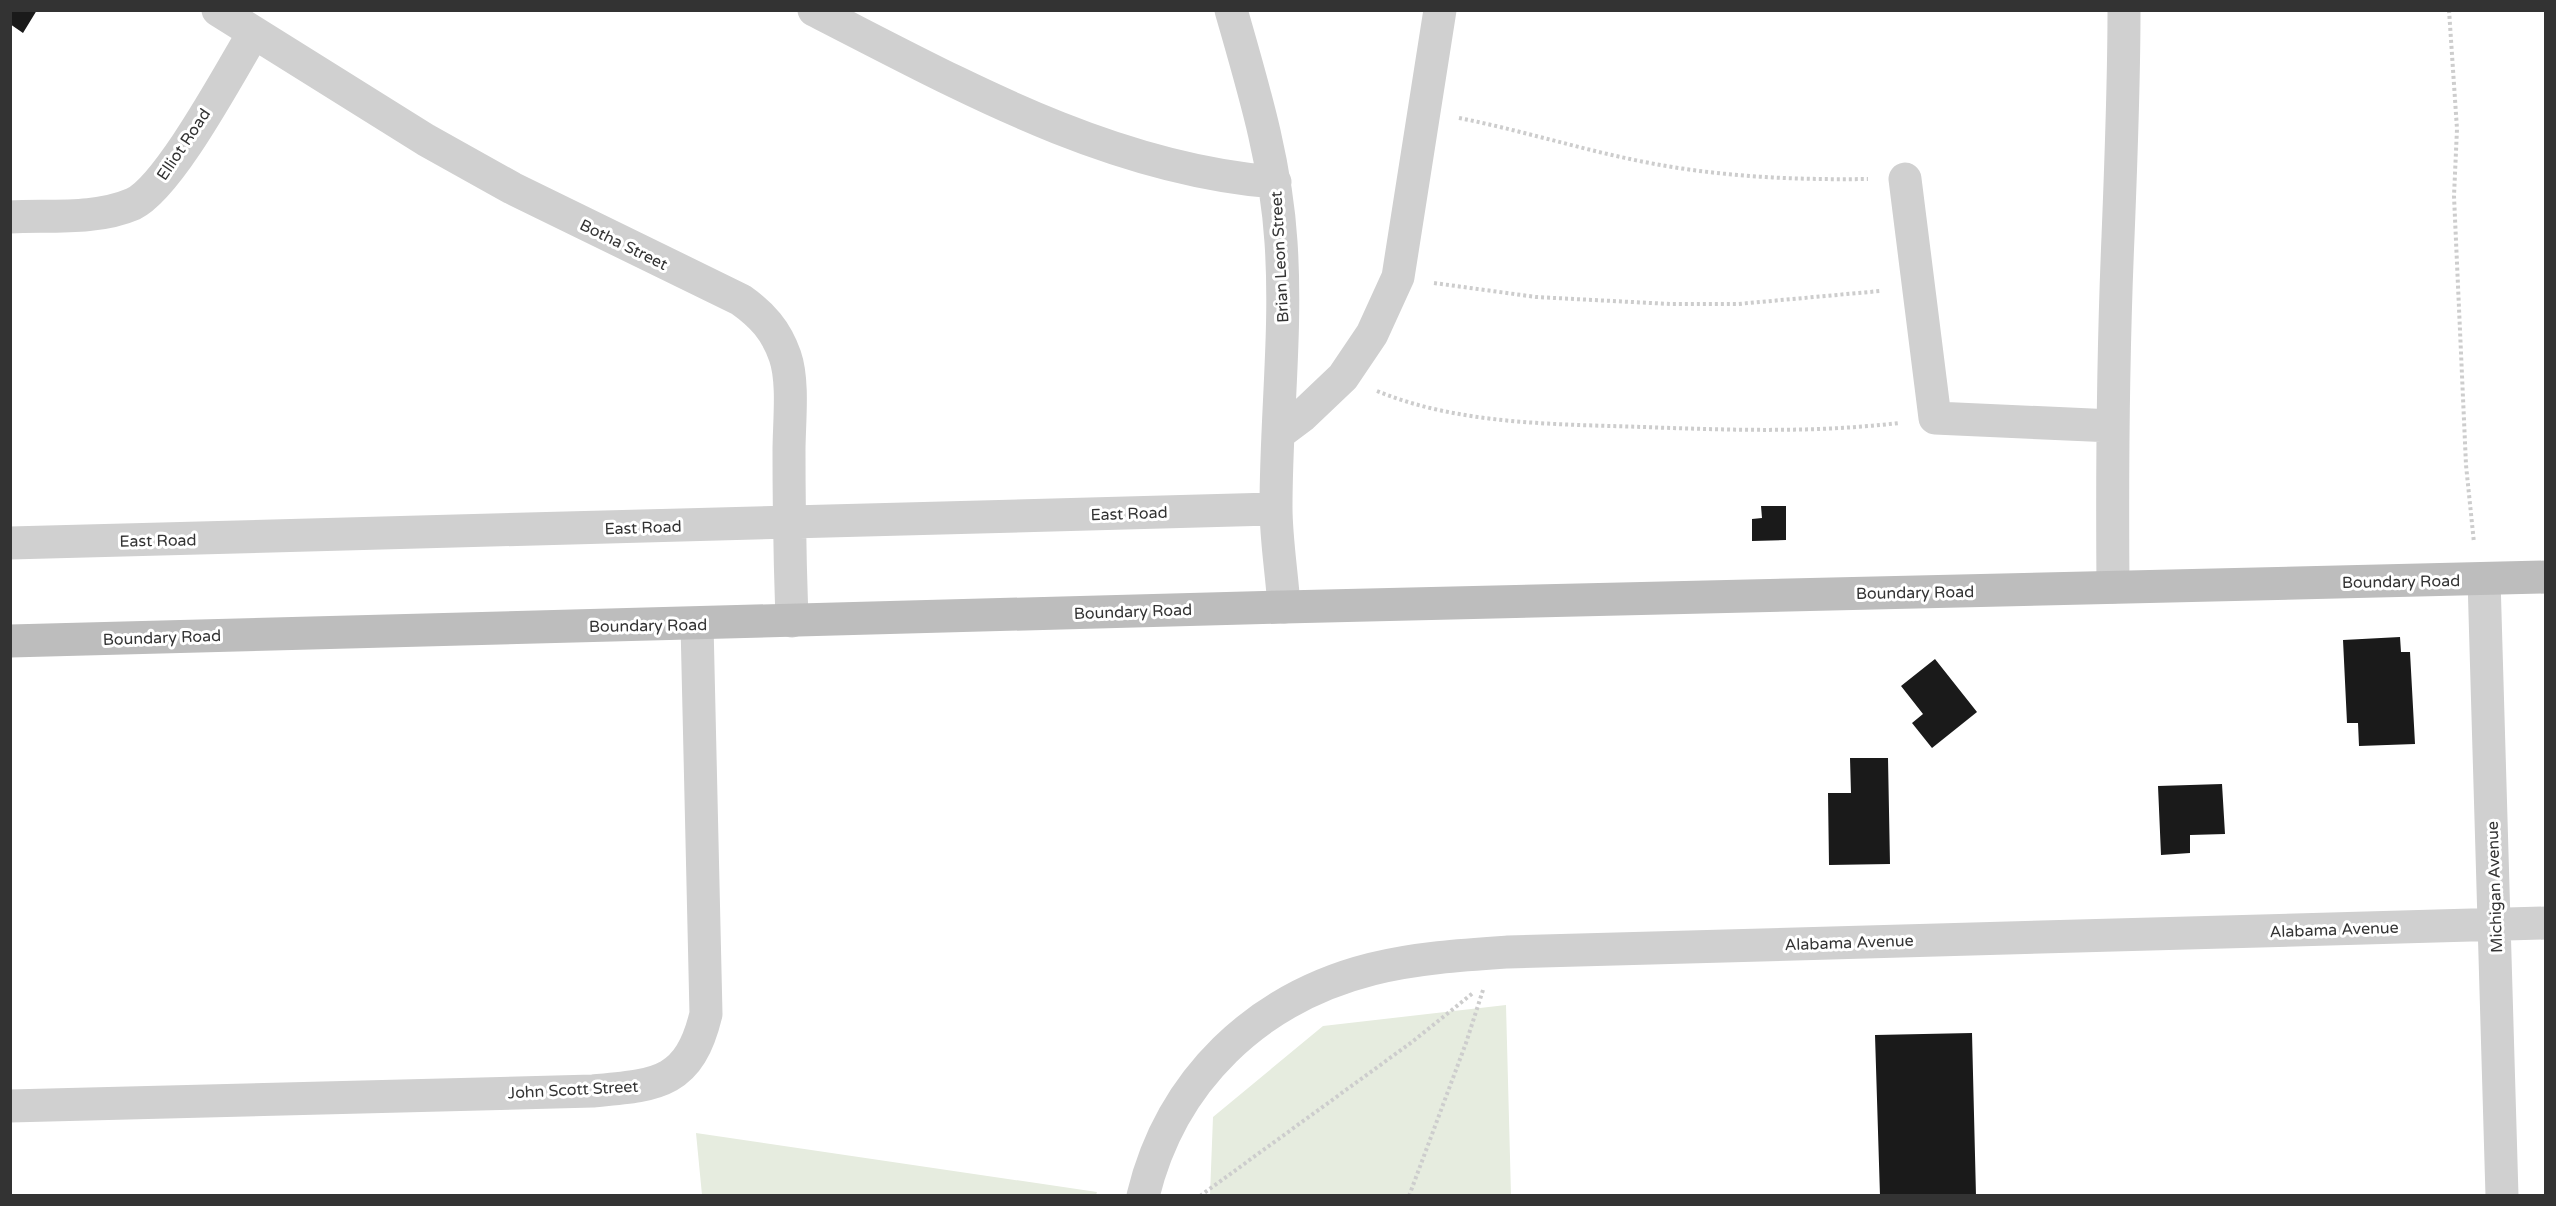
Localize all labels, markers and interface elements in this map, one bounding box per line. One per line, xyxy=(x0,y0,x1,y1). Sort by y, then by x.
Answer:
street label: Elliot Road xyxy=(153,105,215,184)
street label: Brian Leon Street xyxy=(1267,191,1293,323)
street label: Botha Street xyxy=(576,215,671,275)
street label: East Road xyxy=(1090,503,1168,525)
street label: East Road xyxy=(604,517,682,539)
street label: East Road xyxy=(119,530,197,552)
street label: Boundary Road xyxy=(2342,571,2460,593)
street label: Boundary Road xyxy=(1856,582,1974,604)
street label: Boundary Road xyxy=(1074,600,1193,624)
street label: Boundary Road xyxy=(589,615,707,637)
street label: Boundary Road xyxy=(103,626,222,650)
street label: Michigan Avenue xyxy=(2483,821,2507,953)
street label: Alabama Avenue xyxy=(2269,918,2399,942)
street label: Alabama Avenue xyxy=(1784,931,1914,955)
street label: John Scott Street xyxy=(507,1077,639,1103)

